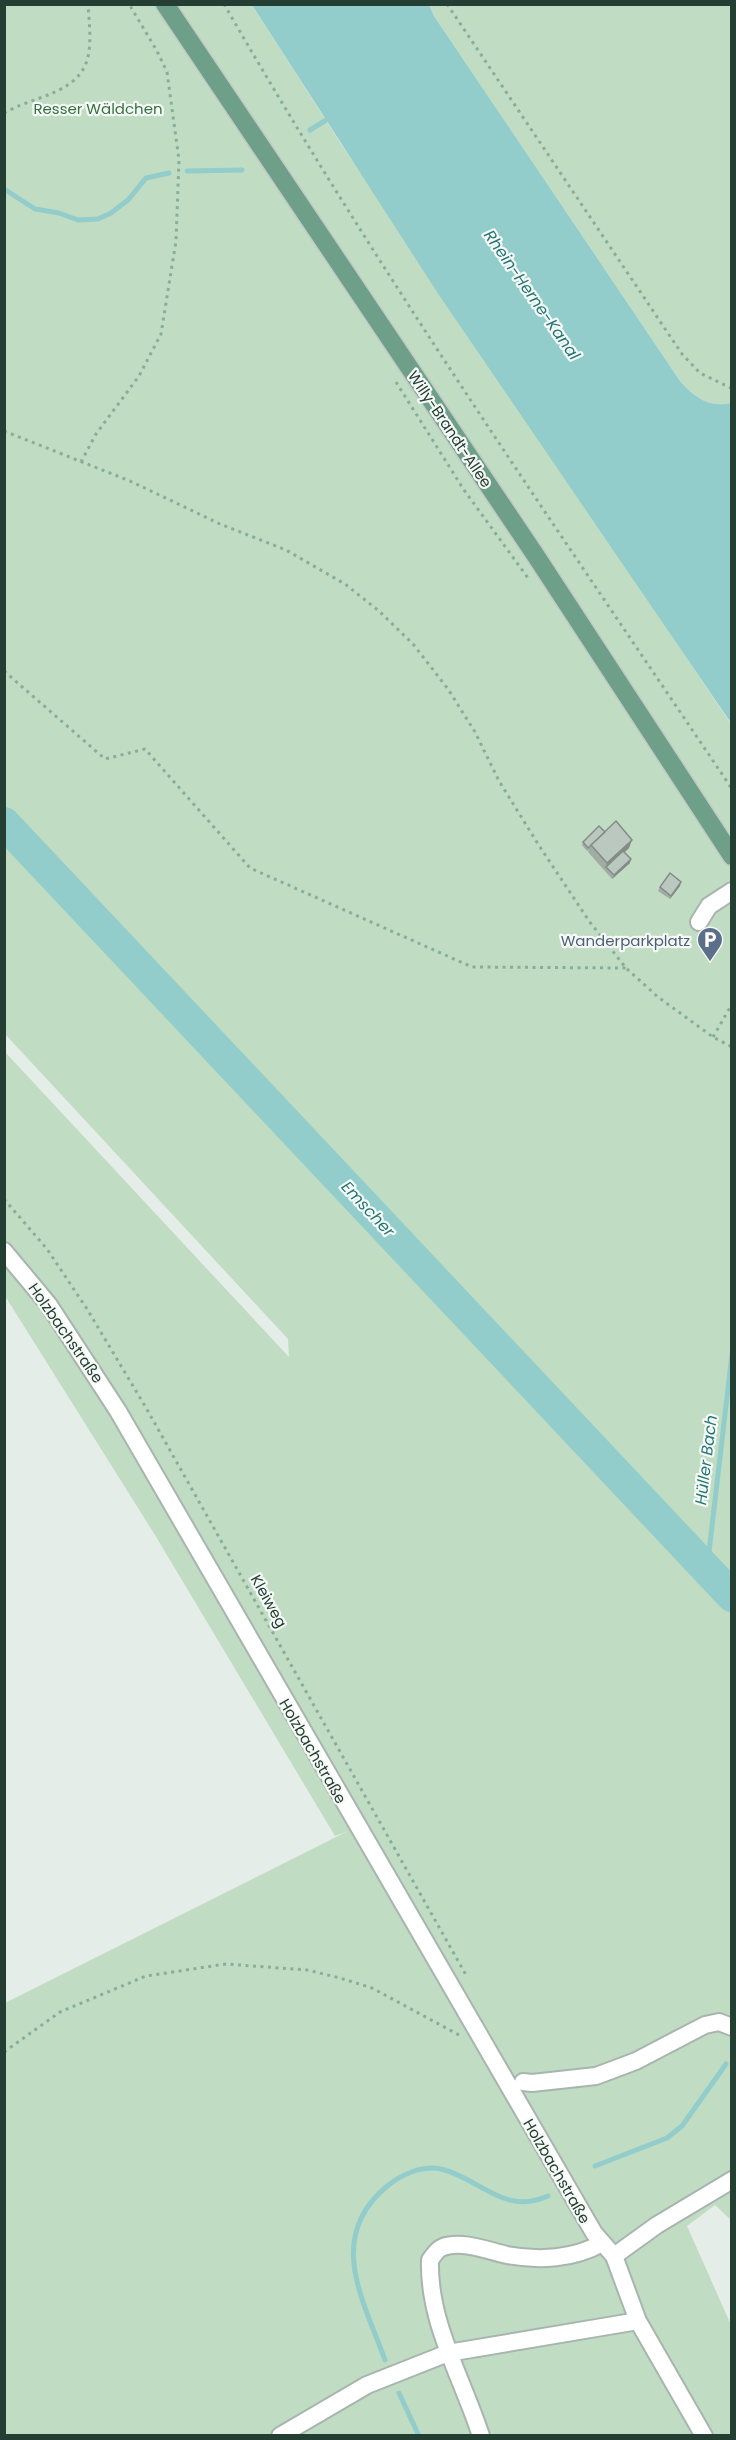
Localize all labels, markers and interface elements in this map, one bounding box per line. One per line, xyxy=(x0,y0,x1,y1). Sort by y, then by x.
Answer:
park label: Resser Wäldchen xyxy=(33,98,163,119)
water label: Rhein-Herne-Kanal xyxy=(478,225,586,365)
street label: Willy-Brandt-Allee xyxy=(403,366,497,492)
parking icon: Wanderparkplatz xyxy=(695,925,725,963)
place label: Wanderparkplatz xyxy=(561,930,690,951)
water label: Emscher xyxy=(336,1176,401,1243)
street label: Holzbachstraße xyxy=(24,1279,108,1387)
water label: Hüller Bach xyxy=(689,1414,723,1506)
street label: Kleiweg xyxy=(246,1571,292,1631)
street label: Holzbachstraße xyxy=(274,1695,352,1807)
street label: Holzbachstraße xyxy=(518,2115,596,2227)

